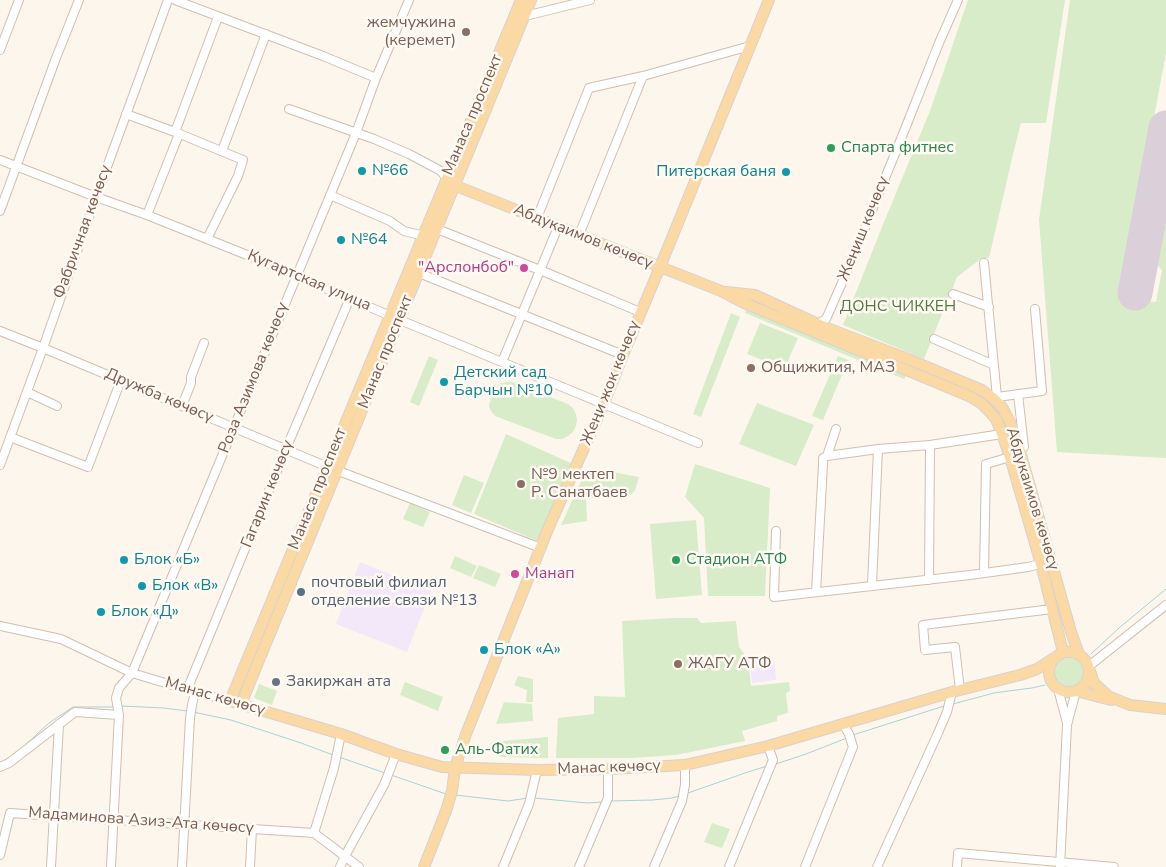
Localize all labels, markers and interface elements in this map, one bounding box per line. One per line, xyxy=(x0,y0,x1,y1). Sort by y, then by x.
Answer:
place label: жемчужина (керемет) xyxy=(367,13,456,51)
marker: жемчужина (керемет) xyxy=(460,26,472,38)
street label: Манаса проспект xyxy=(439,52,507,178)
place label: Спарта фитнес xyxy=(841,138,954,158)
marker: Спарта фитнес xyxy=(825,142,837,154)
place label: №66 xyxy=(372,161,408,181)
place label: Питерская баня xyxy=(656,162,776,182)
street label: Фабричная көчөсү xyxy=(50,163,116,301)
marker: №66 xyxy=(356,165,368,177)
marker: Питерская баня xyxy=(780,166,792,178)
street label: Жеңиш көчөсү xyxy=(834,174,894,284)
street label: Абдукаимов көчөсү xyxy=(511,200,655,274)
place label: №64 xyxy=(351,230,387,250)
marker: №64 xyxy=(335,234,347,246)
street label: Кугартская улица xyxy=(244,246,374,316)
place label: "Арслонбоб" xyxy=(418,258,514,278)
marker: "Арслонбоб" xyxy=(518,262,530,274)
street label: Манас проспект xyxy=(354,292,418,412)
park label: ДОНС ЧИККЕН xyxy=(840,297,956,317)
street label: Роза Азимова көчөсү xyxy=(215,300,293,456)
street label: Жеңи жок көчөсү xyxy=(577,318,645,448)
place label: Общижития, МАЗ xyxy=(761,358,895,378)
marker: Общижития, МАЗ xyxy=(745,362,757,374)
place label: Детский сад Барчын №10 xyxy=(454,363,553,401)
street label: Дружба көчөсү xyxy=(102,365,216,427)
marker: Детский сад Барчын №10 xyxy=(438,376,450,388)
street label: Манаса проспект xyxy=(285,425,351,553)
street label: Абдукаимов көчөсү xyxy=(1001,425,1063,573)
street label: Гагарин көчөсү xyxy=(238,437,298,551)
place label: №9 мектеп Р. Санатбаев xyxy=(531,465,628,503)
marker: №9 мектеп Р. Санатбаев xyxy=(515,478,527,490)
place label: Блок «Б» xyxy=(134,550,200,570)
place label: Стадион АТФ xyxy=(686,550,787,570)
marker: Блок «Б» xyxy=(118,554,130,566)
marker: Стадион АТФ xyxy=(670,554,682,566)
place label: Манап xyxy=(525,564,575,584)
marker: Манап xyxy=(509,568,521,580)
place label: почтовый филиал отделение связи №13 xyxy=(311,573,477,611)
place label: Блок «В» xyxy=(152,576,218,596)
marker: Блок «В» xyxy=(136,580,148,592)
marker: почтовый филиал отделение связи №13 xyxy=(295,586,307,598)
place label: Блок «Д» xyxy=(111,602,179,622)
marker: Блок «Д» xyxy=(95,606,107,618)
place label: Блок «А» xyxy=(494,640,561,660)
marker: Блок «А» xyxy=(478,644,490,656)
place label: ЖАГУ АТФ xyxy=(688,654,771,674)
marker: ЖАГУ АТФ xyxy=(672,658,684,670)
place label: Закиржан ата xyxy=(286,672,391,692)
street label: Манас көчөсү xyxy=(163,674,267,720)
marker: Закиржан ата xyxy=(270,676,282,688)
place label: Аль-Фатих xyxy=(455,740,538,760)
marker: Аль-Фатих xyxy=(439,744,451,756)
street label: Манас көчөсү xyxy=(557,757,661,779)
street label: Мадаминова Азиз-Ата көчөсү xyxy=(28,804,254,838)

